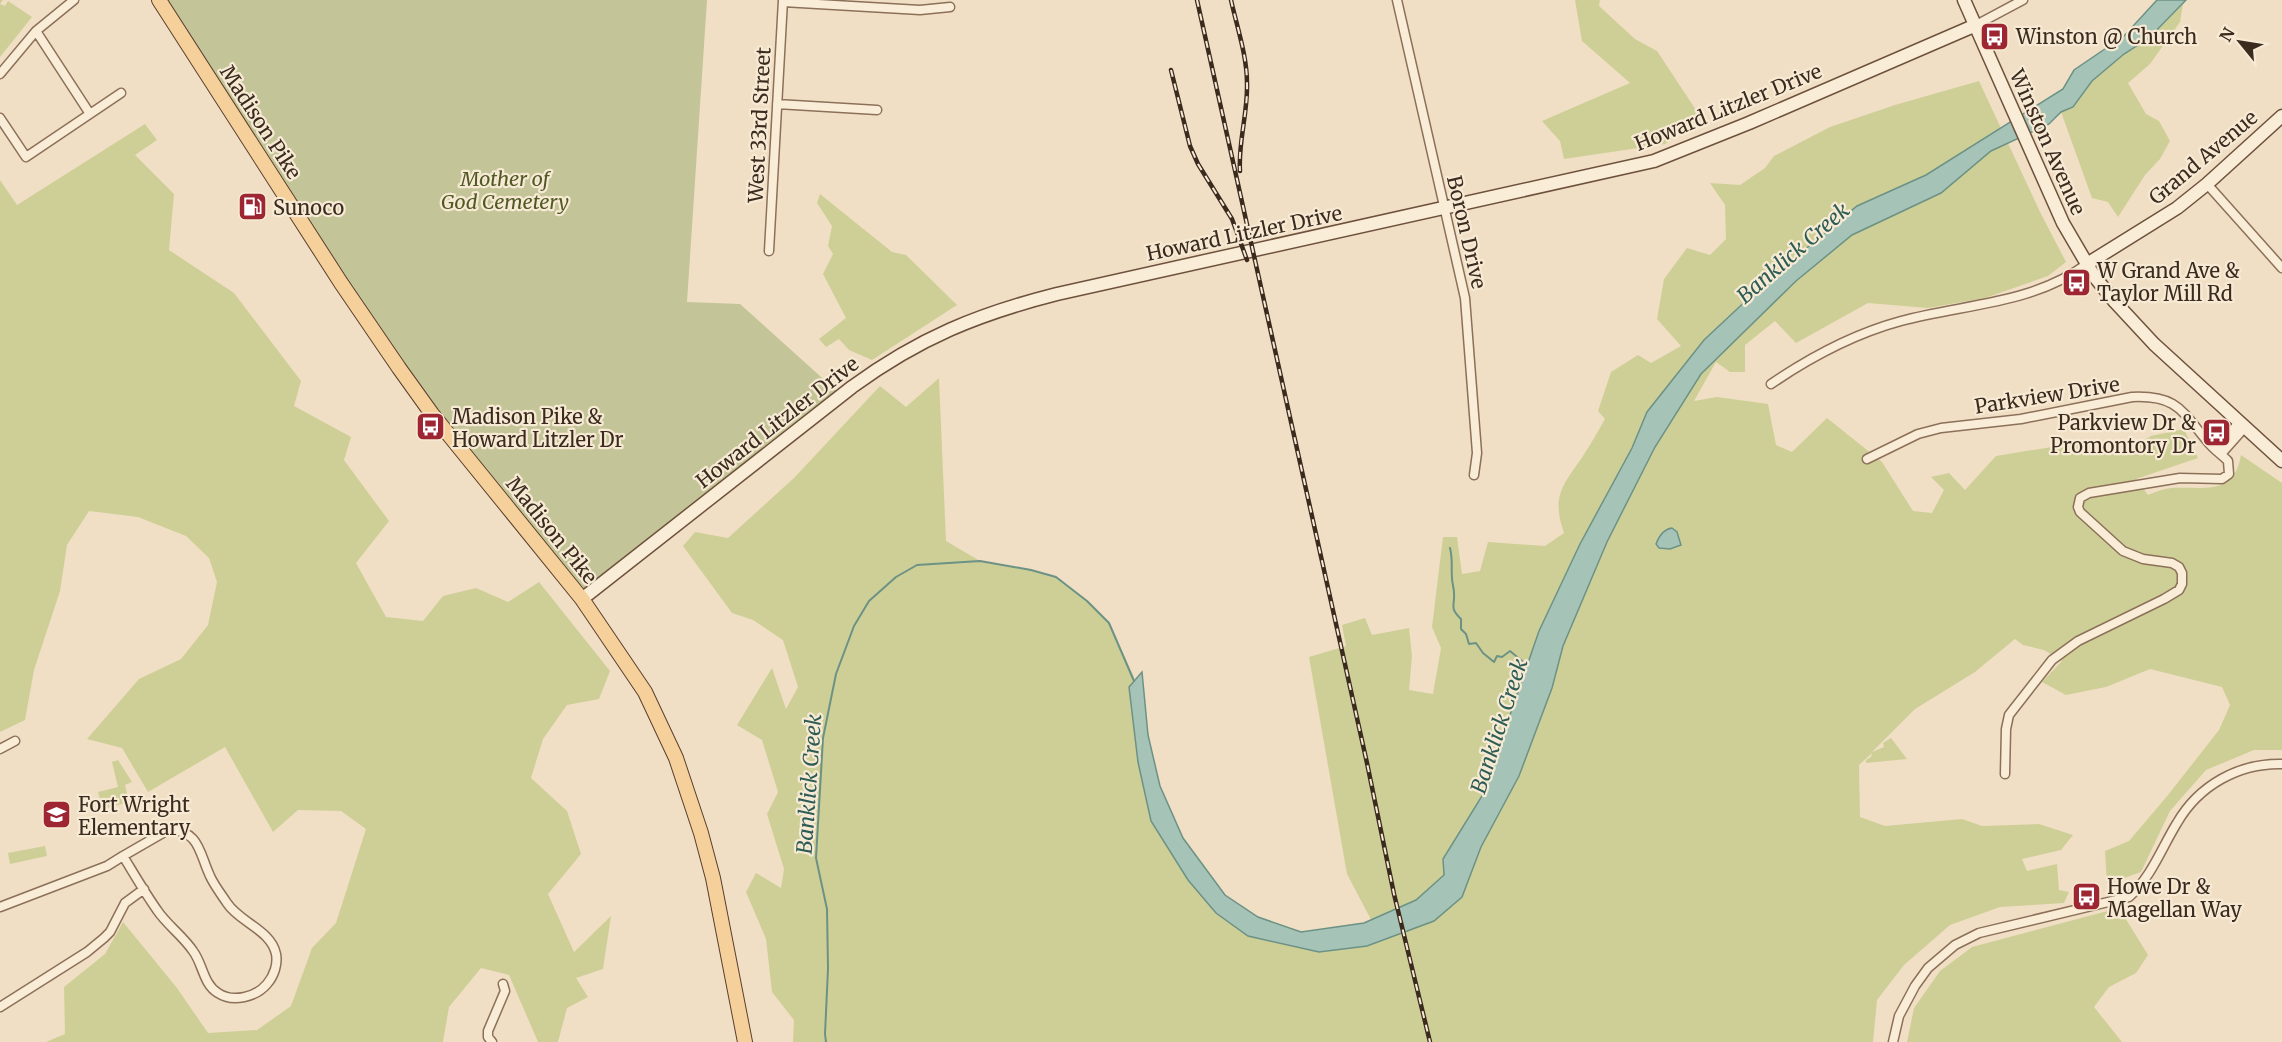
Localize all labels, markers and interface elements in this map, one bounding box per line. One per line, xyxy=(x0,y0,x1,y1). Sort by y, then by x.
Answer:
north arrow xyxy=(2210,12,2270,72)
bus stop icon: Winston @ Church xyxy=(1979,20,2011,52)
place label: Winston @ Church xyxy=(2015,24,2197,49)
text: N xyxy=(2215,24,2239,45)
street label: West 33rd Street xyxy=(742,46,776,205)
street label: Howard Litzler Drive xyxy=(1631,58,1825,156)
street label: Madison Pike xyxy=(215,60,307,184)
street label: Winston Avenue xyxy=(2004,64,2091,219)
street label: Grand Avenue xyxy=(2144,104,2262,210)
park label: Mother of God Cemetery xyxy=(441,166,569,214)
street label: Boron Drive xyxy=(1442,173,1492,291)
fuel station icon: Sunoco xyxy=(236,191,268,223)
place label: Sunoco xyxy=(273,195,344,220)
water label: Banklick Creek xyxy=(1731,196,1855,309)
street label: Howard Litzler Drive xyxy=(1144,200,1344,266)
place label: W Grand Ave & Taylor Mill Rd xyxy=(2096,258,2240,306)
bus stop icon: W Grand Ave & Taylor Mill Rd xyxy=(2060,266,2092,298)
street label: Howard Litzler Drive xyxy=(691,351,863,493)
street label: Parkview Drive xyxy=(1973,371,2121,419)
place label: Madison Pike & Howard Litzler Dr xyxy=(452,404,624,452)
place label: Parkview Dr & Promontory Dr xyxy=(2050,410,2196,458)
bus stop icon: Madison Pike & Howard Litzler Dr xyxy=(415,411,447,443)
bus stop icon: Parkview Dr & Promontory Dr xyxy=(2201,417,2233,449)
street label: Madison Pike xyxy=(501,471,603,589)
water label: Banklick Creek xyxy=(1464,655,1534,797)
water label: Banklick Creek xyxy=(791,712,827,855)
place label: Fort Wright Elementary xyxy=(78,792,191,840)
school or university icon: Fort Wright Elementary xyxy=(41,799,73,831)
place label: Howe Dr & Magellan Way xyxy=(2107,874,2242,922)
bus stop icon: Howe Dr & Magellan Way xyxy=(2070,881,2102,913)

